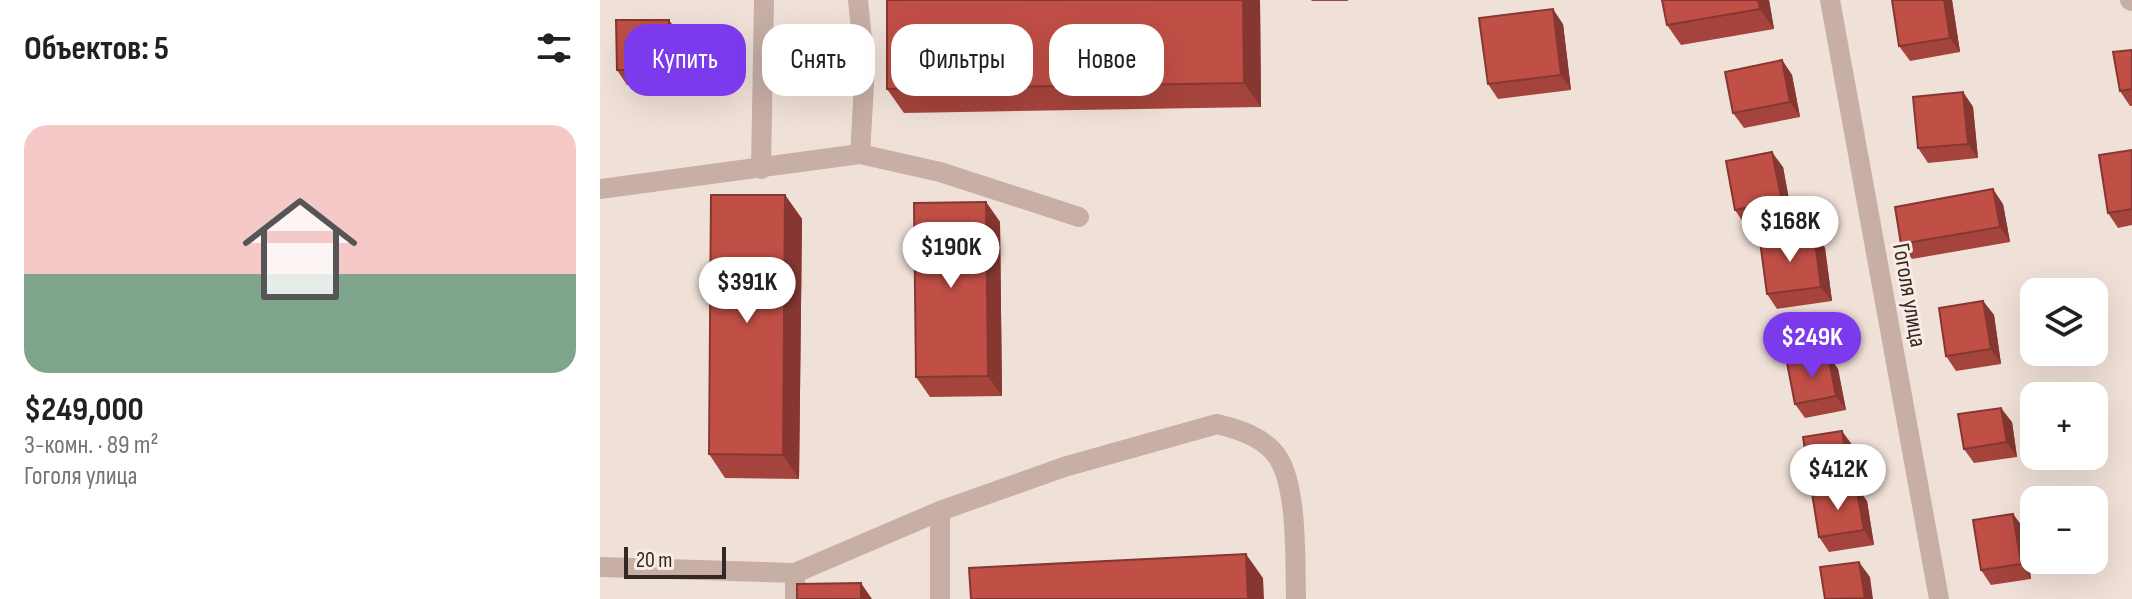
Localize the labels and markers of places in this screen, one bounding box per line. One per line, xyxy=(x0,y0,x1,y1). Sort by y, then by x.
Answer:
pin: $168K xyxy=(1734,196,1846,264)
pin: $190K xyxy=(895,222,1007,290)
pin: $391K xyxy=(691,257,803,325)
pin: $249K xyxy=(1756,312,1868,380)
pin: $412K xyxy=(1782,444,1894,512)

